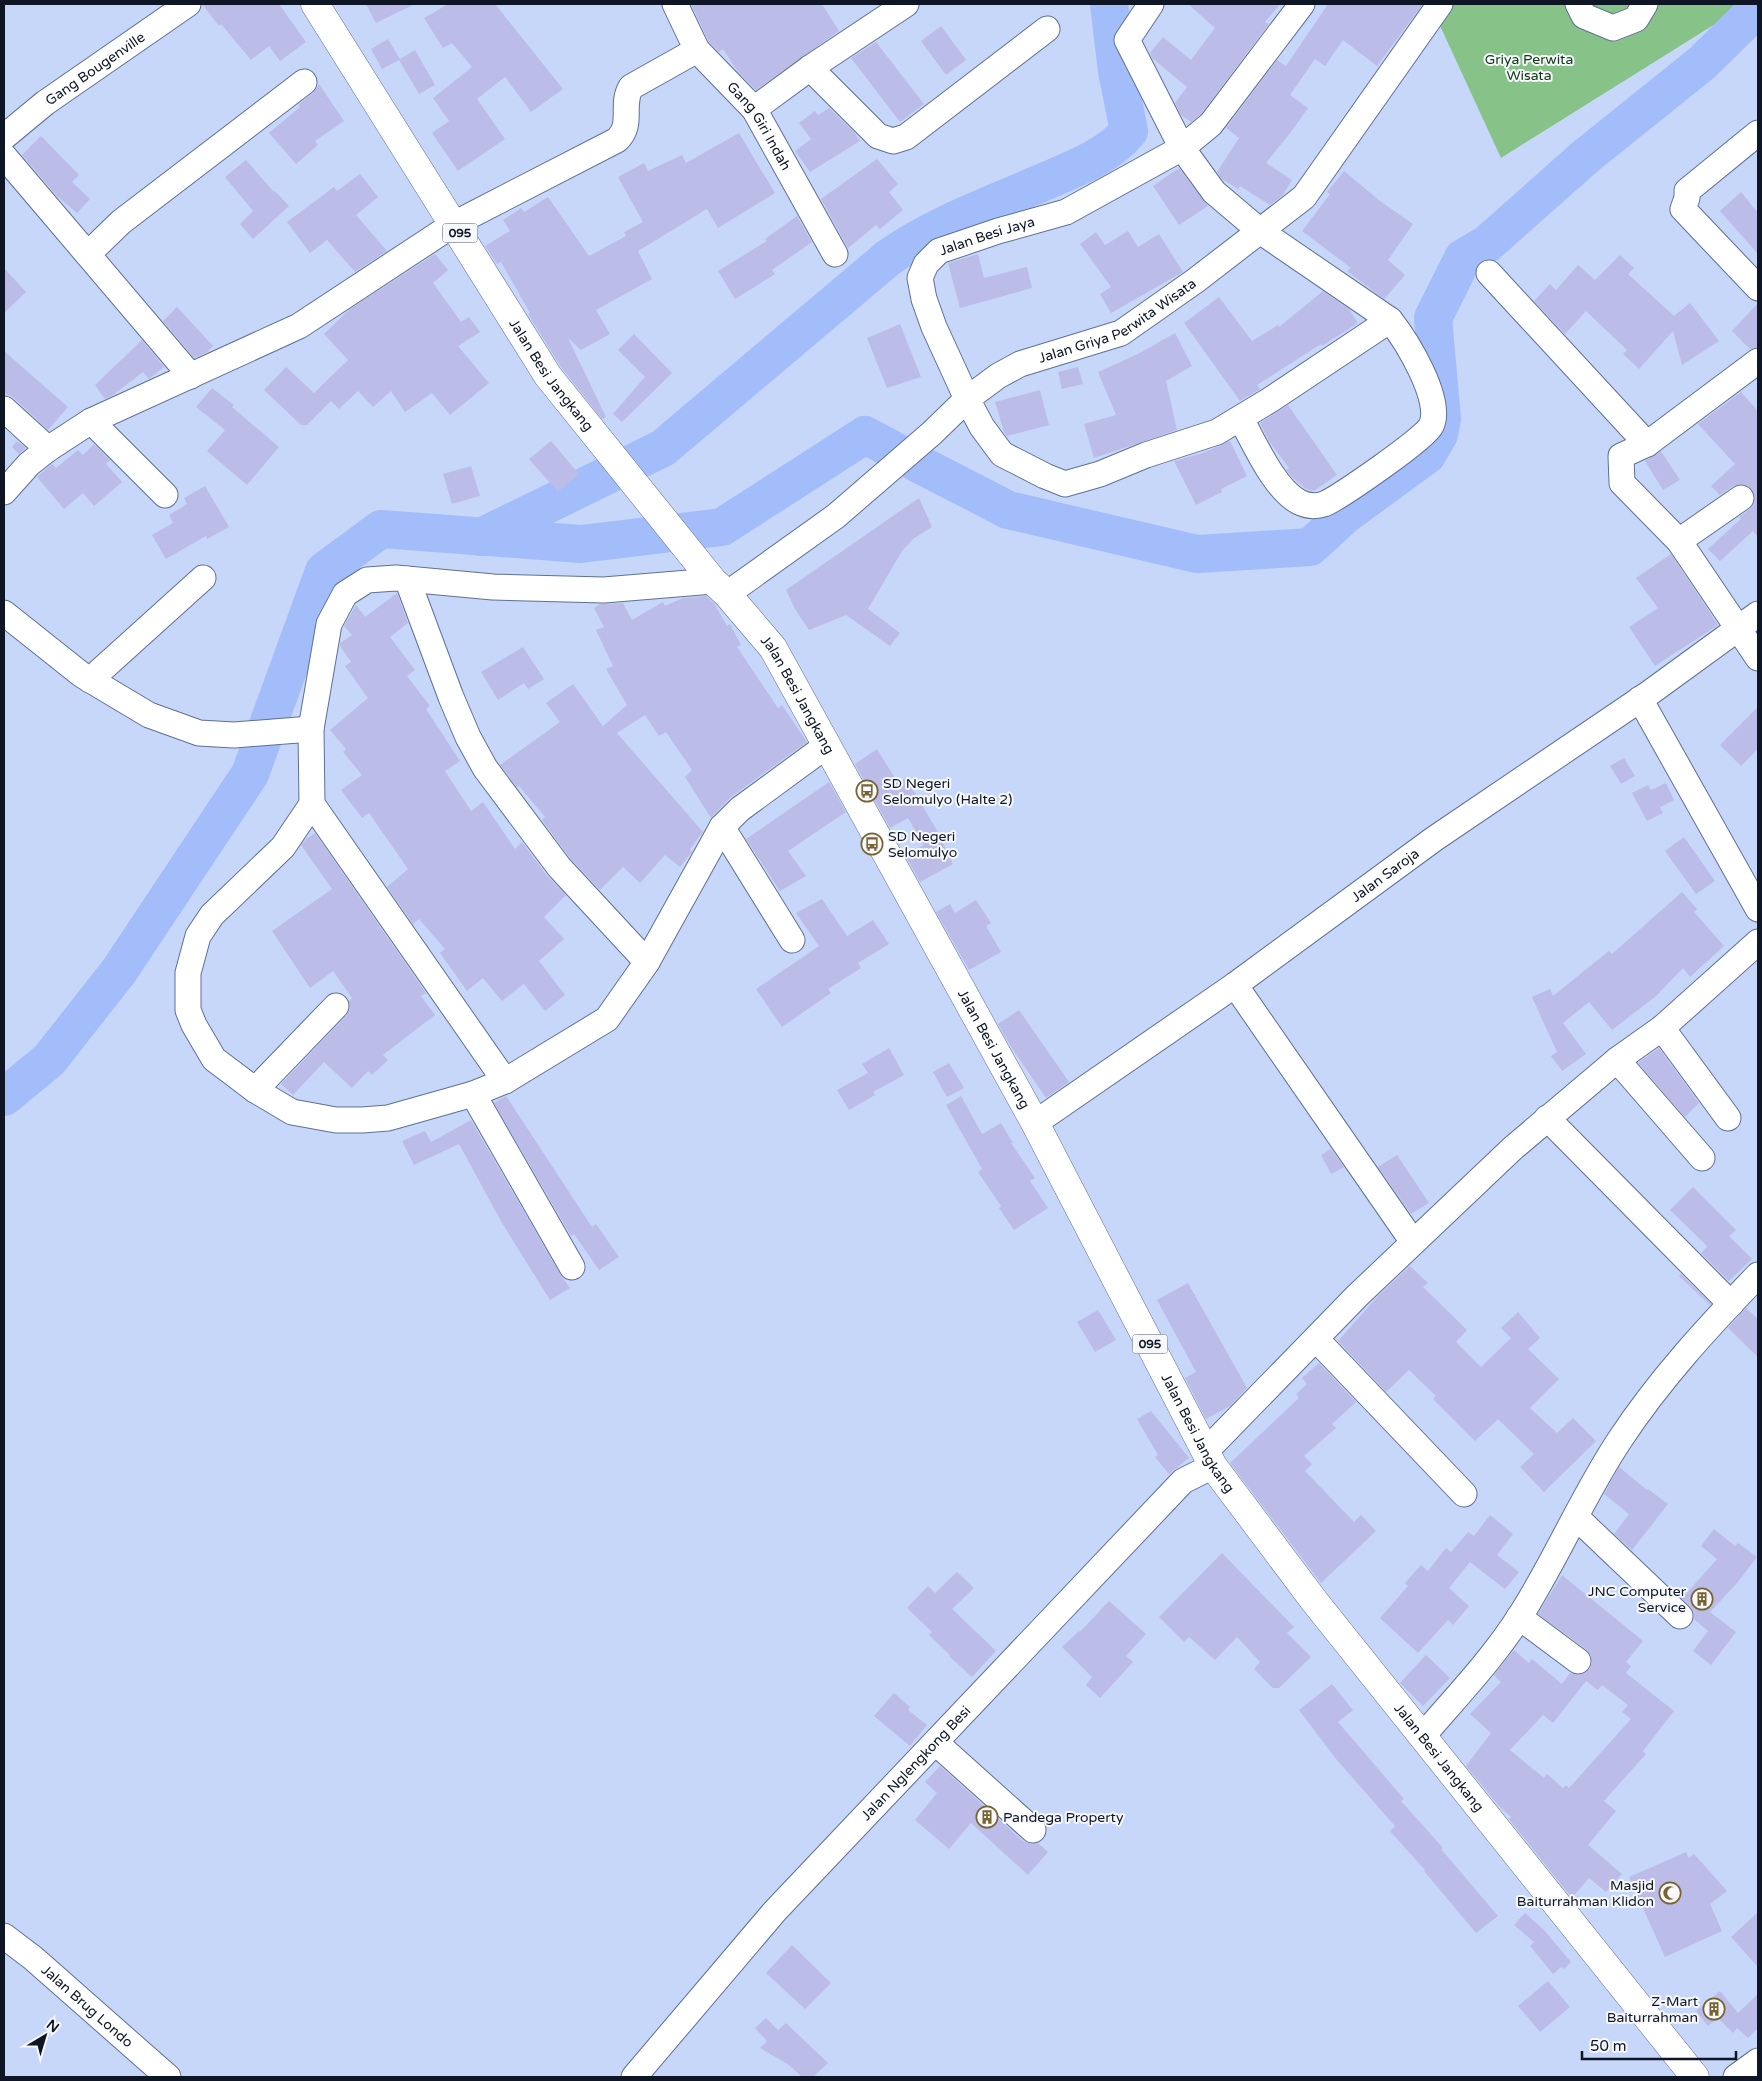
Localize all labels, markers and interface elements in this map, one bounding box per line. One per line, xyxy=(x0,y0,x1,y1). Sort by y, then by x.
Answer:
street label: Gang Bougenville xyxy=(42,28,148,109)
park label: Griya Perwita Wisata xyxy=(1485,51,1573,84)
street label: Gang Giri Indah xyxy=(724,78,795,173)
street label: Jalan Besi Jaya xyxy=(937,213,1036,259)
road number: 095 xyxy=(442,224,478,242)
street label: Jalan Griya Perwita Wisata xyxy=(1036,275,1199,366)
street label: Jalan Besi Jangkang xyxy=(506,316,597,434)
street label: Jalan Besi Jangkang xyxy=(757,632,838,757)
place label: SD Negeri Selomulyo (Halte 2) xyxy=(883,775,1012,808)
bus stop icon: SD Negeri Selomulyo (Halte 2) xyxy=(855,779,879,803)
place label: SD Negeri Selomulyo xyxy=(888,828,957,861)
bus stop icon: SD Negeri Selomulyo xyxy=(860,832,884,856)
street label: Jalan Saroja xyxy=(1348,845,1422,905)
street label: Jalan Besi Jangkang xyxy=(954,986,1034,1112)
road number: 095 xyxy=(1132,1335,1168,1354)
street label: Jalan Besi Jangkang xyxy=(1158,1371,1238,1496)
place label: JNC Computer Service xyxy=(1588,1583,1687,1616)
building icon: JNC Computer Service xyxy=(1690,1587,1714,1611)
street label: Jalan Besi Jangkang xyxy=(1391,1700,1488,1815)
street label: Jalan Nglengkong Besi xyxy=(857,1702,974,1824)
building icon: Pandega Property xyxy=(975,1805,999,1829)
place label: Pandega Property xyxy=(1003,1809,1124,1826)
place label: Masjid Baiturrahman Klidon xyxy=(1517,1877,1654,1910)
mosque icon: Masjid Baiturrahman Klidon xyxy=(1658,1881,1682,1905)
street label: Jalan Brug Londo xyxy=(38,1961,137,2051)
place label: Z-Mart Baiturrahman xyxy=(1607,1993,1699,2026)
building icon: Z-Mart Baiturrahman xyxy=(1702,1997,1726,2021)
north arrow xyxy=(20,2011,70,2061)
text: N xyxy=(43,2016,62,2036)
scale bar xyxy=(1582,2028,1736,2060)
text: 50 m xyxy=(1590,2037,1627,2055)

